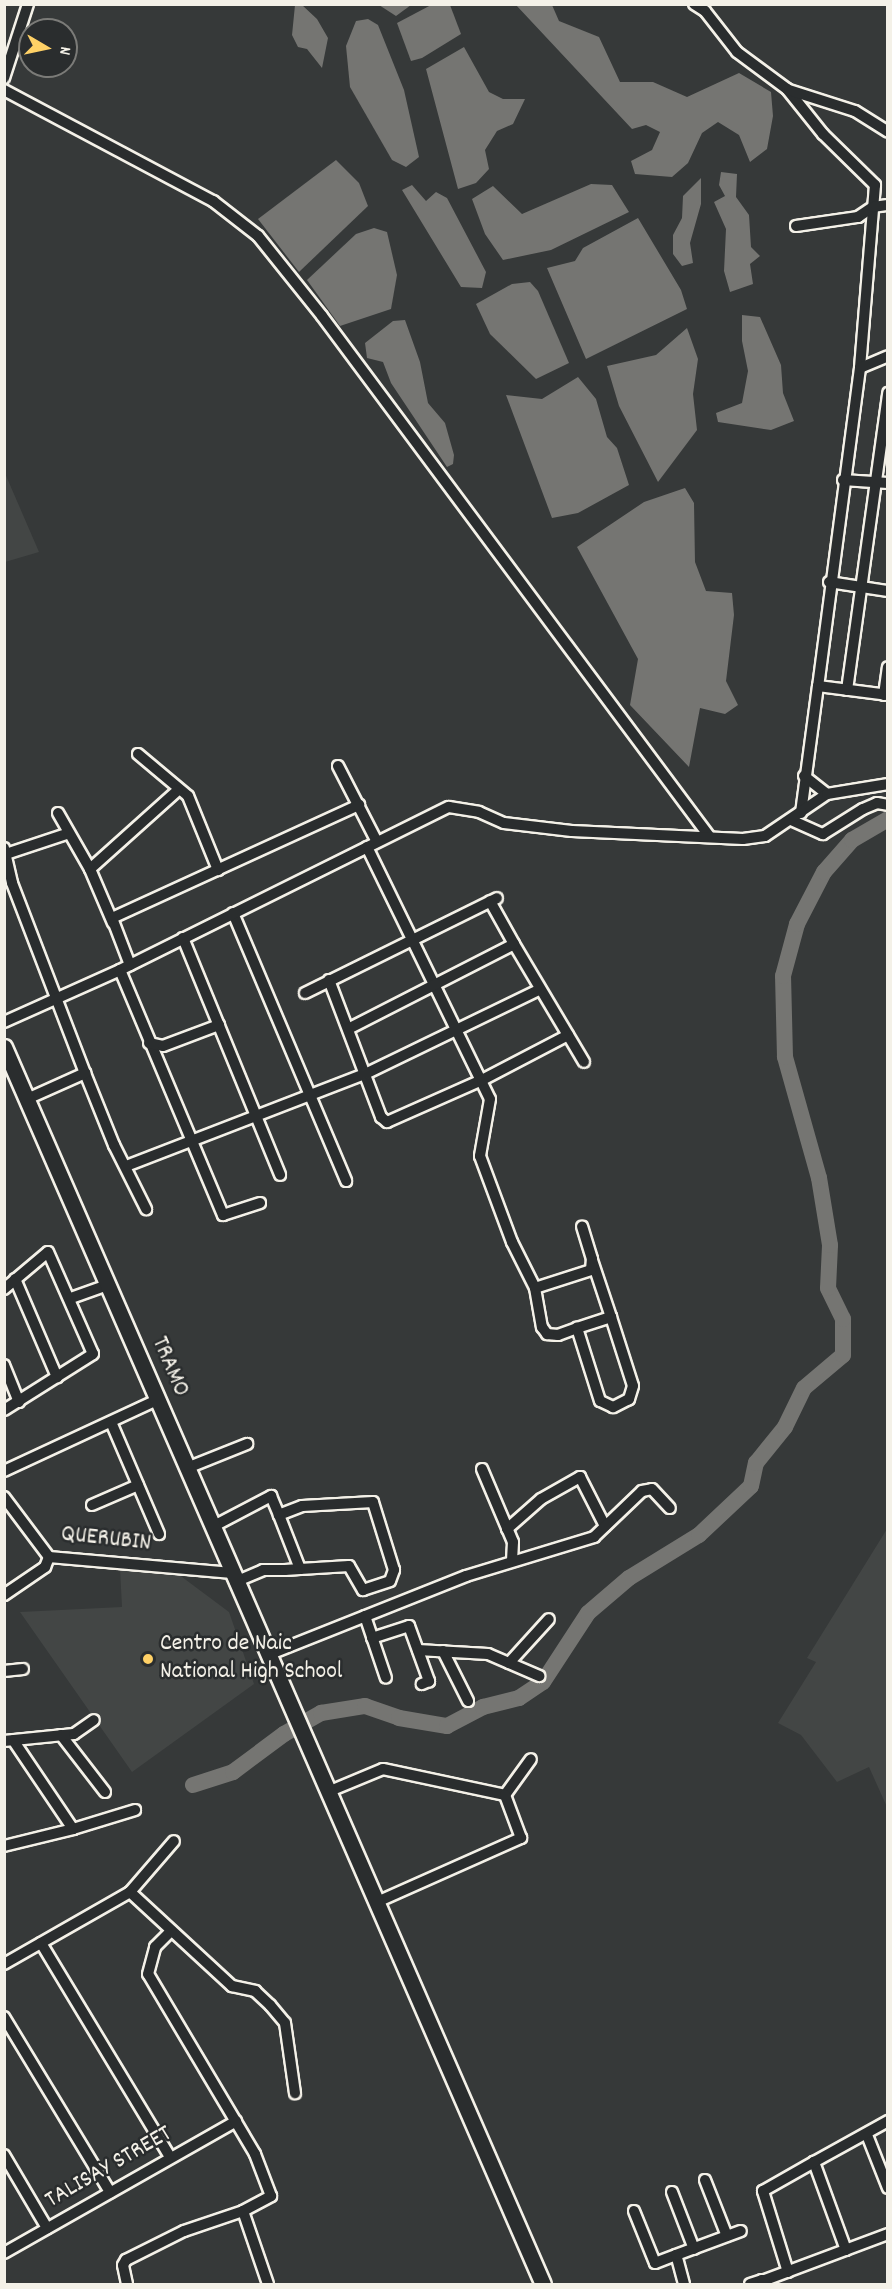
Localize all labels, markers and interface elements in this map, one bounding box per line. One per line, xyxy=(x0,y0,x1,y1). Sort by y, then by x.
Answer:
north arrow xyxy=(18,18,78,78)
text: N xyxy=(52,45,76,56)
street label: TRAMO xyxy=(144,1333,194,1401)
street label: QUERUBIN xyxy=(60,1521,152,1559)
place label: Centro de Naic National High School xyxy=(160,1631,343,1687)
marker: Centro de Naic National High School xyxy=(141,1652,155,1666)
street label: TALISAY STREET xyxy=(41,2120,177,2216)

